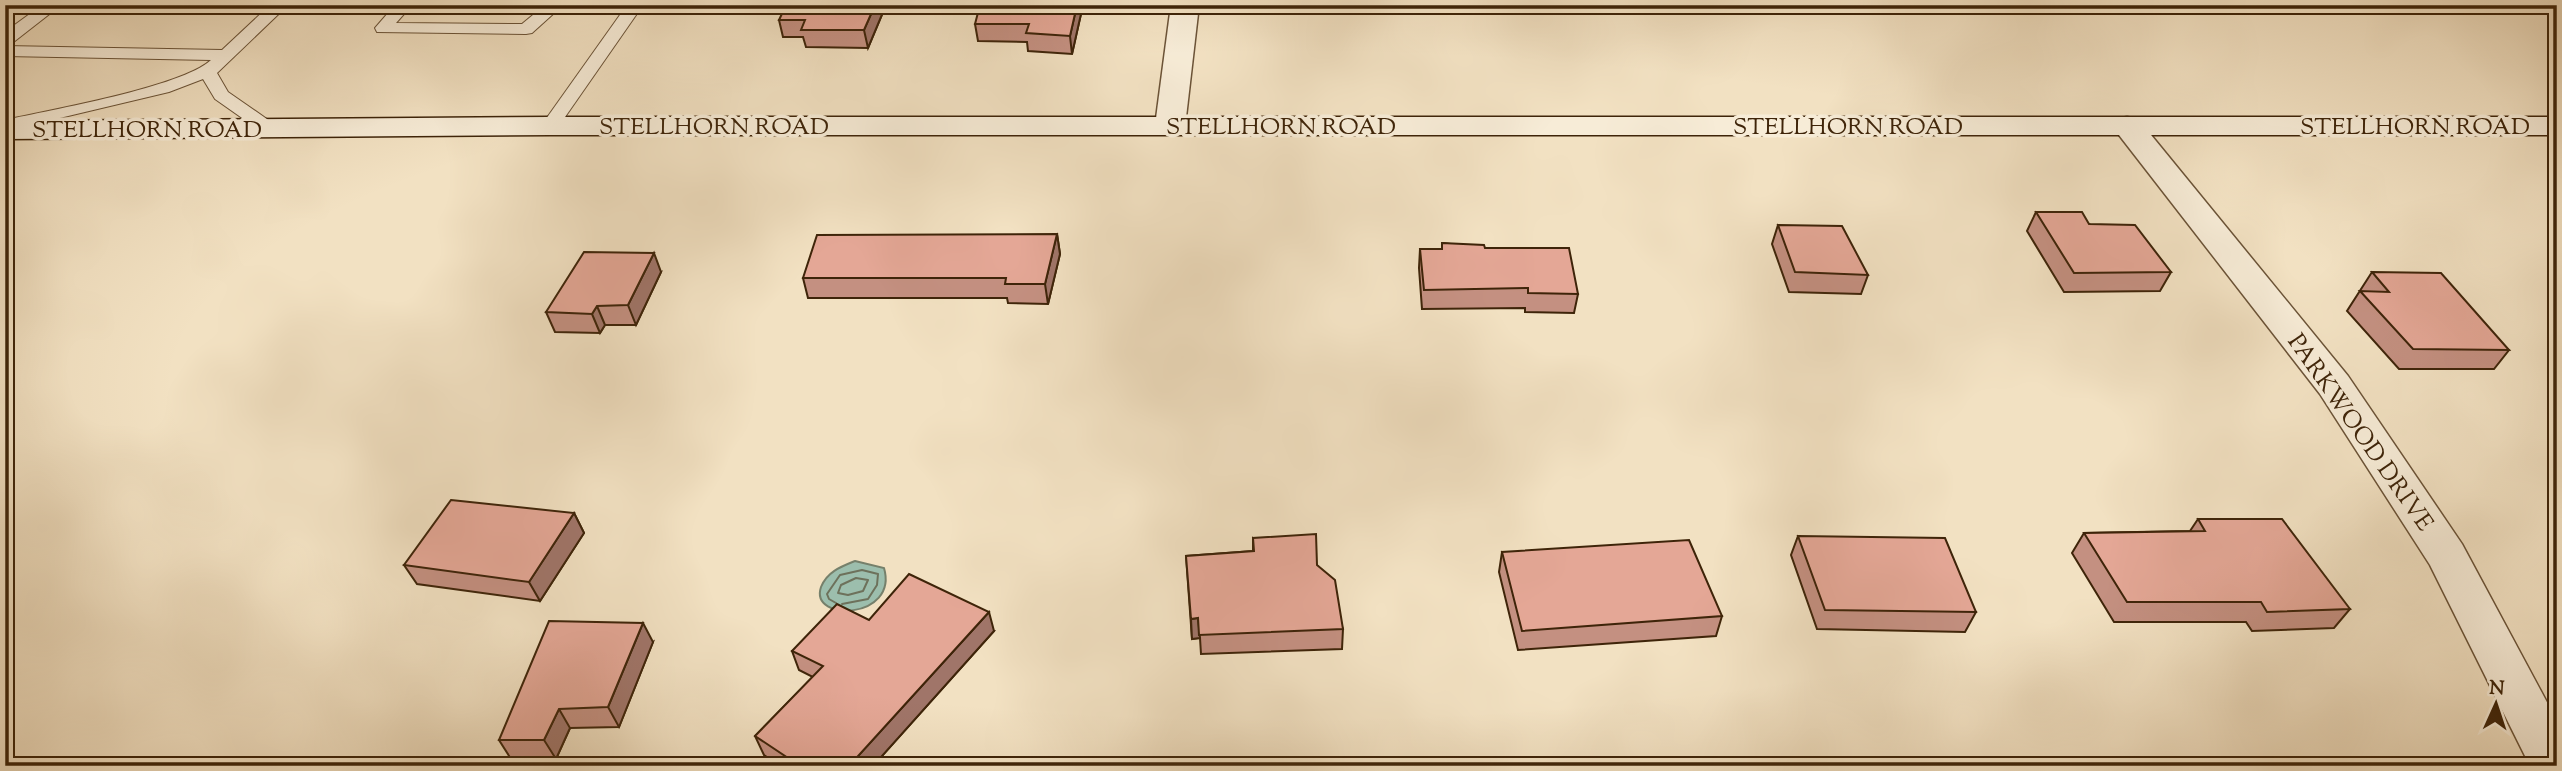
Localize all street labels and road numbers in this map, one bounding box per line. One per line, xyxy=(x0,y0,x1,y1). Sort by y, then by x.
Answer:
street label: STELLHORN ROAD xyxy=(599,111,829,145)
street label: STELLHORN ROAD xyxy=(1166,111,1396,145)
street label: STELLHORN ROAD xyxy=(1733,111,1963,145)
street label: STELLHORN ROAD xyxy=(2300,111,2530,145)
street label: STELLHORN ROAD xyxy=(32,114,262,148)
street label: PARKWOOD DRIVE xyxy=(2278,328,2441,539)

